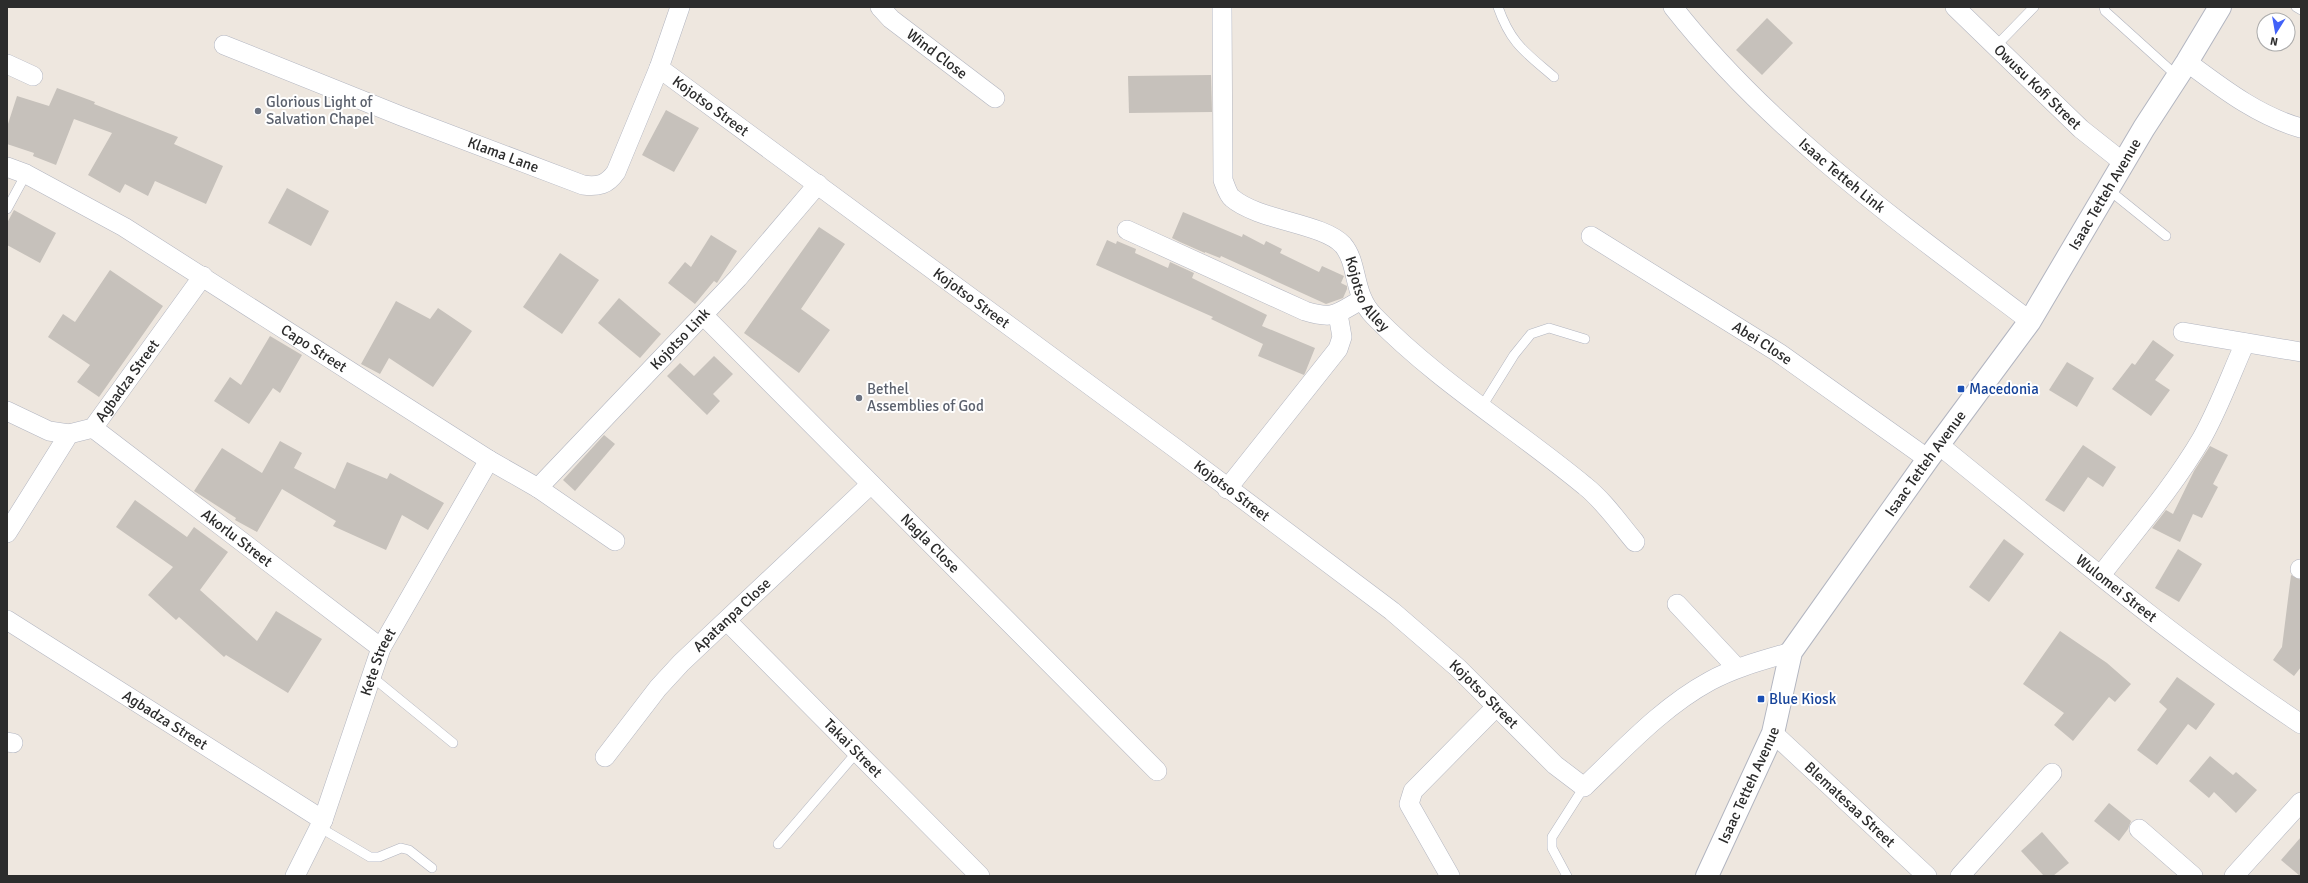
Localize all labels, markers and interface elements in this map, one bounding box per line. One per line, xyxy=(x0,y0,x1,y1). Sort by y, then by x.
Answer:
north arrow xyxy=(2256,12,2296,52)
street label: Wind Close xyxy=(903,25,971,83)
text: N xyxy=(2269,34,2279,48)
street label: Owusu Kofi Street xyxy=(1990,41,2085,133)
street label: Kojotso Street xyxy=(669,72,752,140)
place label: Glorious Light of Salvation Chapel xyxy=(266,93,374,128)
marker: Glorious Light of Salvation Chapel xyxy=(253,106,263,116)
street label: Klama Lane xyxy=(465,133,541,176)
street label: Isaac Tetteh Link xyxy=(1795,134,1889,217)
street label: Isaac Tetteh Avenue xyxy=(2065,135,2145,253)
street label: Kojotso Alley xyxy=(1341,254,1393,335)
street label: Kojotso Street xyxy=(930,264,1013,332)
street label: Kojotso Link xyxy=(646,304,714,374)
street label: Abei Close xyxy=(1729,317,1796,369)
street label: Capo Street xyxy=(278,321,350,376)
street label: Agbadza Street xyxy=(91,336,163,425)
place label: Bethel Assemblies of God xyxy=(867,380,984,415)
place label: Macedonia xyxy=(1969,380,2039,398)
marker: Macedonia xyxy=(1956,384,1966,394)
marker: Bethel Assemblies of God xyxy=(854,393,864,403)
street label: Isaac Tetteh Avenue xyxy=(1881,407,1970,520)
street label: Kojotso Street xyxy=(1190,456,1273,525)
street label: Akorlu Street xyxy=(198,505,276,571)
street label: Nagla Close xyxy=(897,510,963,577)
street label: Wulomei Street xyxy=(2072,551,2161,626)
street label: Apatanpa Close xyxy=(689,574,774,656)
street label: Kete Street xyxy=(357,625,400,698)
street label: Kojotso Street xyxy=(1446,656,1522,732)
street label: Agbadza Street xyxy=(119,686,211,754)
place label: Blue Kiosk xyxy=(1769,690,1837,708)
marker: Blue Kiosk xyxy=(1756,694,1766,704)
street label: Takai Street xyxy=(820,715,886,781)
street label: Isaac Tetteh Avenue xyxy=(1714,725,1783,846)
street label: Blematesaa Street xyxy=(1801,758,1899,851)

